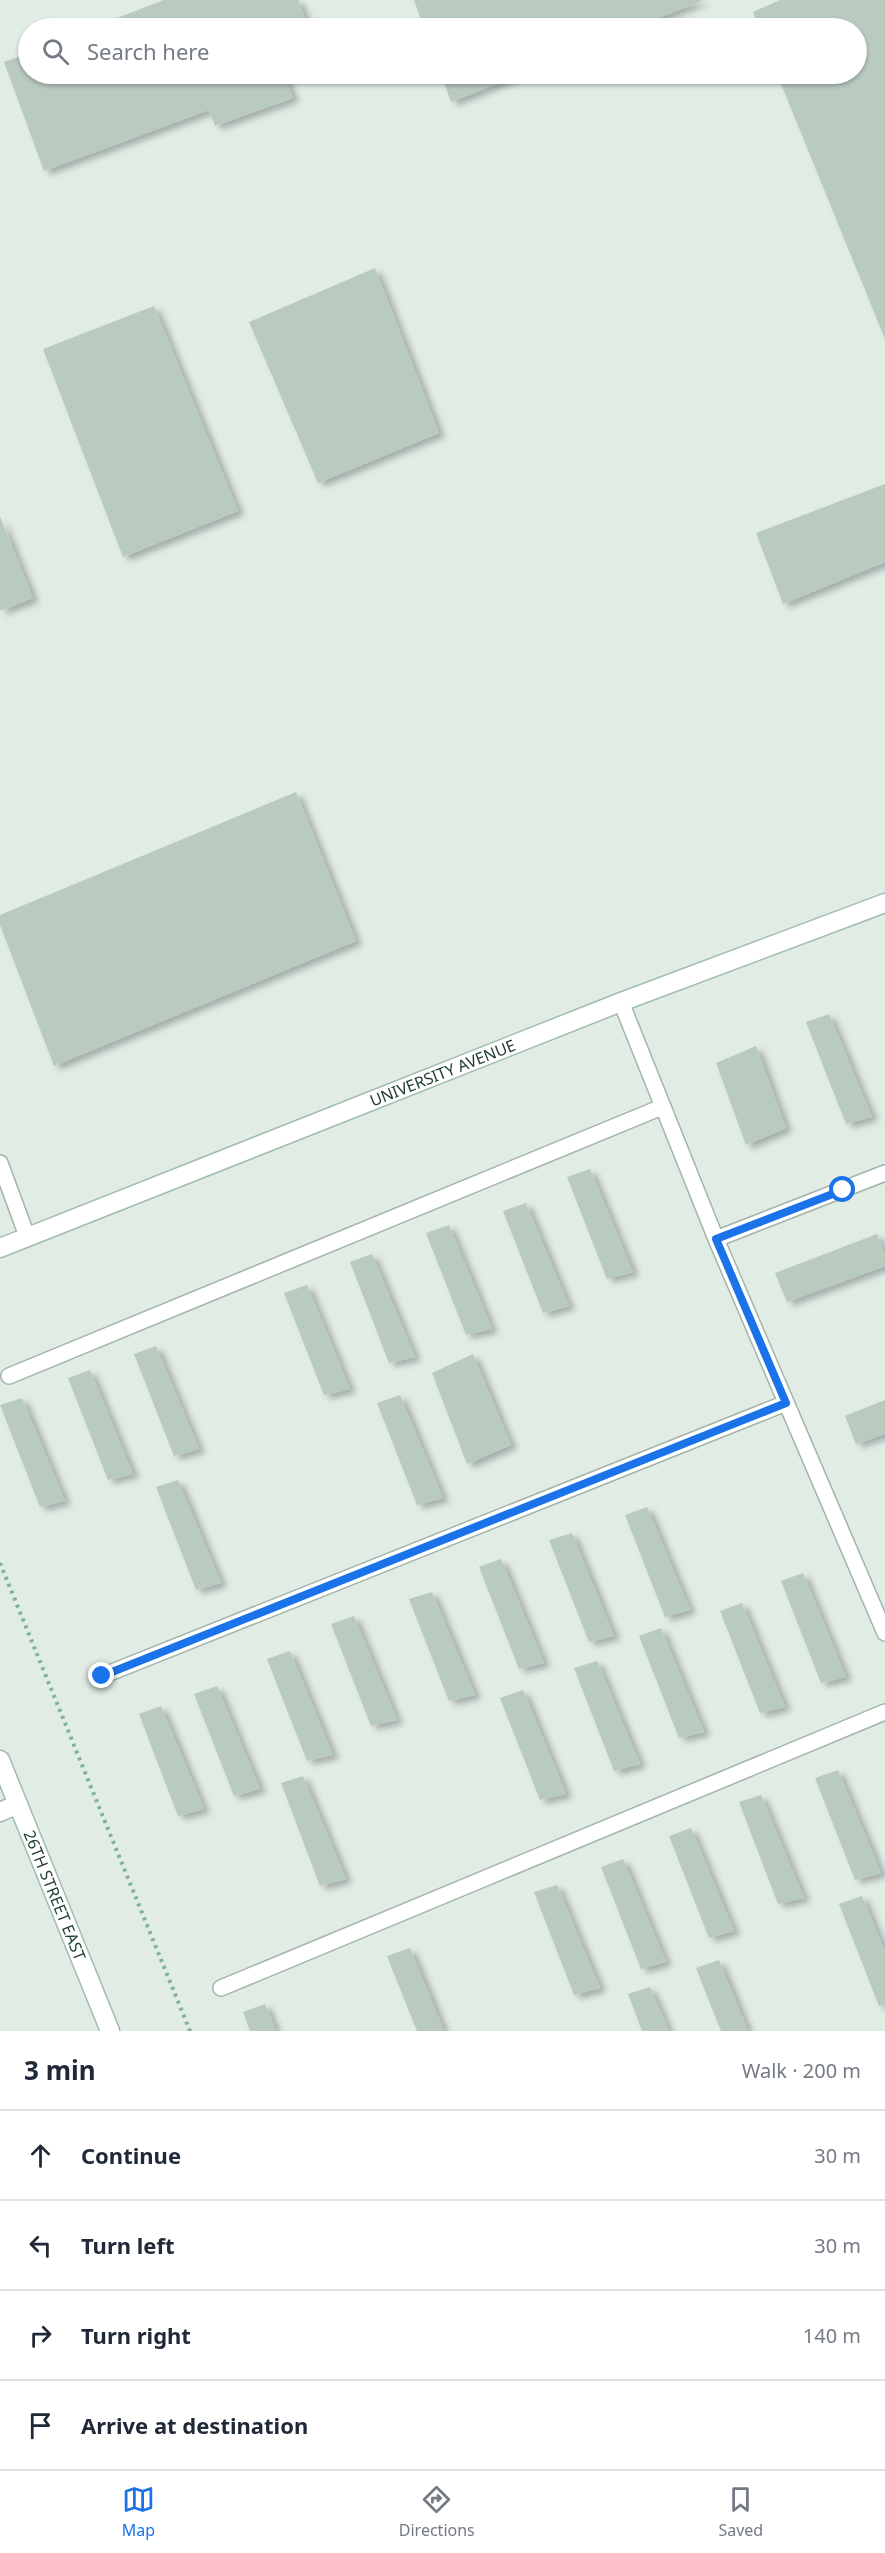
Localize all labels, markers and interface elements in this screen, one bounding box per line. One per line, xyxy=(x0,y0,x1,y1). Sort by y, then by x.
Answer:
search box xyxy=(18,18,867,84)
icon: search xyxy=(39,35,72,68)
text: Search here xyxy=(87,36,209,66)
street label: UNIVERSITY AVENUE xyxy=(366,1034,519,1111)
route start xyxy=(829,1176,855,1202)
route end xyxy=(88,1662,114,1688)
street label: 26TH STREET EAST xyxy=(19,1827,91,1964)
text: 3 min xyxy=(24,2052,96,2088)
text: Walk · 200 m xyxy=(742,2057,861,2084)
icon: ahead xyxy=(24,2139,57,2172)
text: Continue xyxy=(81,2140,181,2170)
text: 30 m xyxy=(814,2142,861,2169)
icon: left xyxy=(24,2229,57,2262)
text: Turn left xyxy=(81,2230,175,2260)
text: 30 m xyxy=(814,2232,861,2259)
icon: right xyxy=(24,2319,57,2352)
text: Turn right xyxy=(81,2320,191,2350)
text: 140 m xyxy=(803,2322,861,2349)
icon: arrive xyxy=(24,2409,57,2442)
text: Arrive at destination xyxy=(81,2410,308,2440)
tab: Map xyxy=(122,2483,155,2541)
tab: Directions xyxy=(399,2483,475,2541)
tab: Saved xyxy=(718,2483,763,2541)

